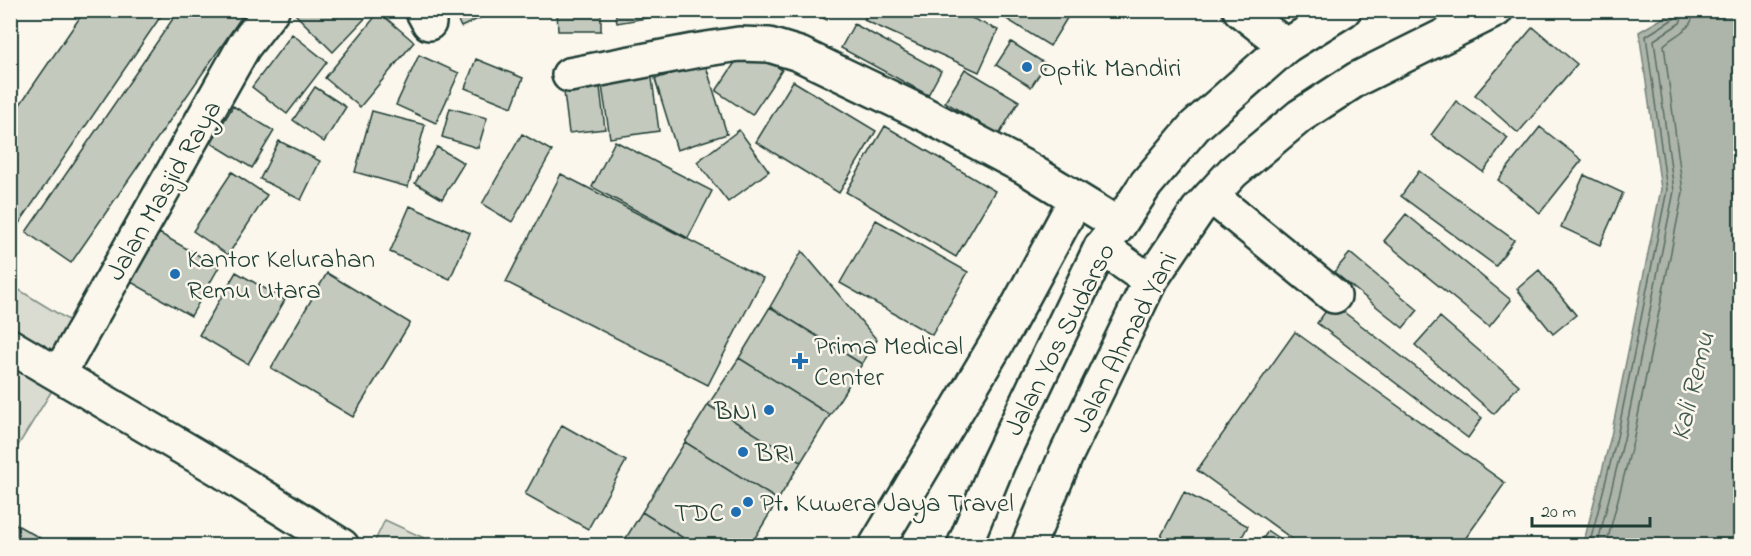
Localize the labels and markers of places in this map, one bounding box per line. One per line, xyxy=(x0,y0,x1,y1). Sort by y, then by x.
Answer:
place label: Optik Mandiri xyxy=(1039,50,1181,89)
marker: Optik Mandiri xyxy=(1020,60,1034,74)
place label: Kantor Kelurahan Remu Utara xyxy=(187,241,375,311)
marker: Kantor Kelurahan Remu Utara xyxy=(168,267,182,281)
place label: Prima Medical Center xyxy=(814,328,963,398)
marker: Prima Medical Center xyxy=(791,352,809,370)
place label: BNI xyxy=(713,393,757,432)
marker: BNI xyxy=(762,403,776,417)
place label: BRI xyxy=(754,435,794,474)
marker: BRI xyxy=(736,445,750,459)
place label: Pt. Kuwera Jaya Travel xyxy=(760,485,1014,524)
place label: TDC xyxy=(674,495,724,534)
marker: Pt. Kuwera Jaya Travel xyxy=(741,495,755,509)
marker: TDC xyxy=(729,505,743,519)

